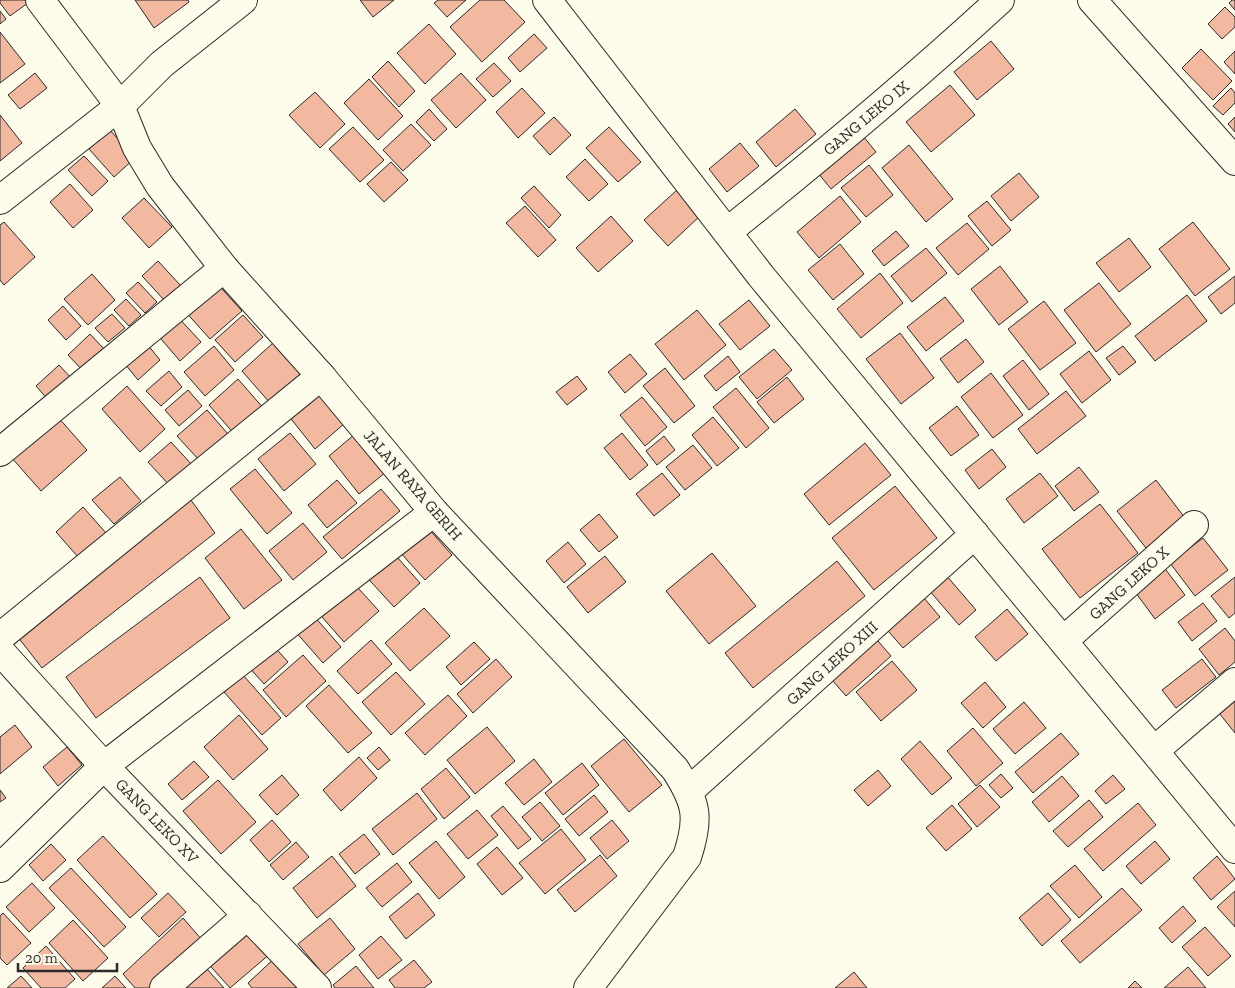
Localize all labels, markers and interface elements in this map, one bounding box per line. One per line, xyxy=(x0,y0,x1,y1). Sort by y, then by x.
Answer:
street label: GANG LEKO IX xyxy=(819,77,913,159)
street label: JALAN RAYA GERIH xyxy=(360,426,466,544)
street label: GANG LEKO X xyxy=(1085,542,1173,624)
street label: GANG LEKO XIII xyxy=(782,617,882,709)
street label: GANG LEKO XV xyxy=(112,774,203,868)
scale bar xyxy=(18,940,116,972)
text: 20 m xyxy=(25,949,58,967)

